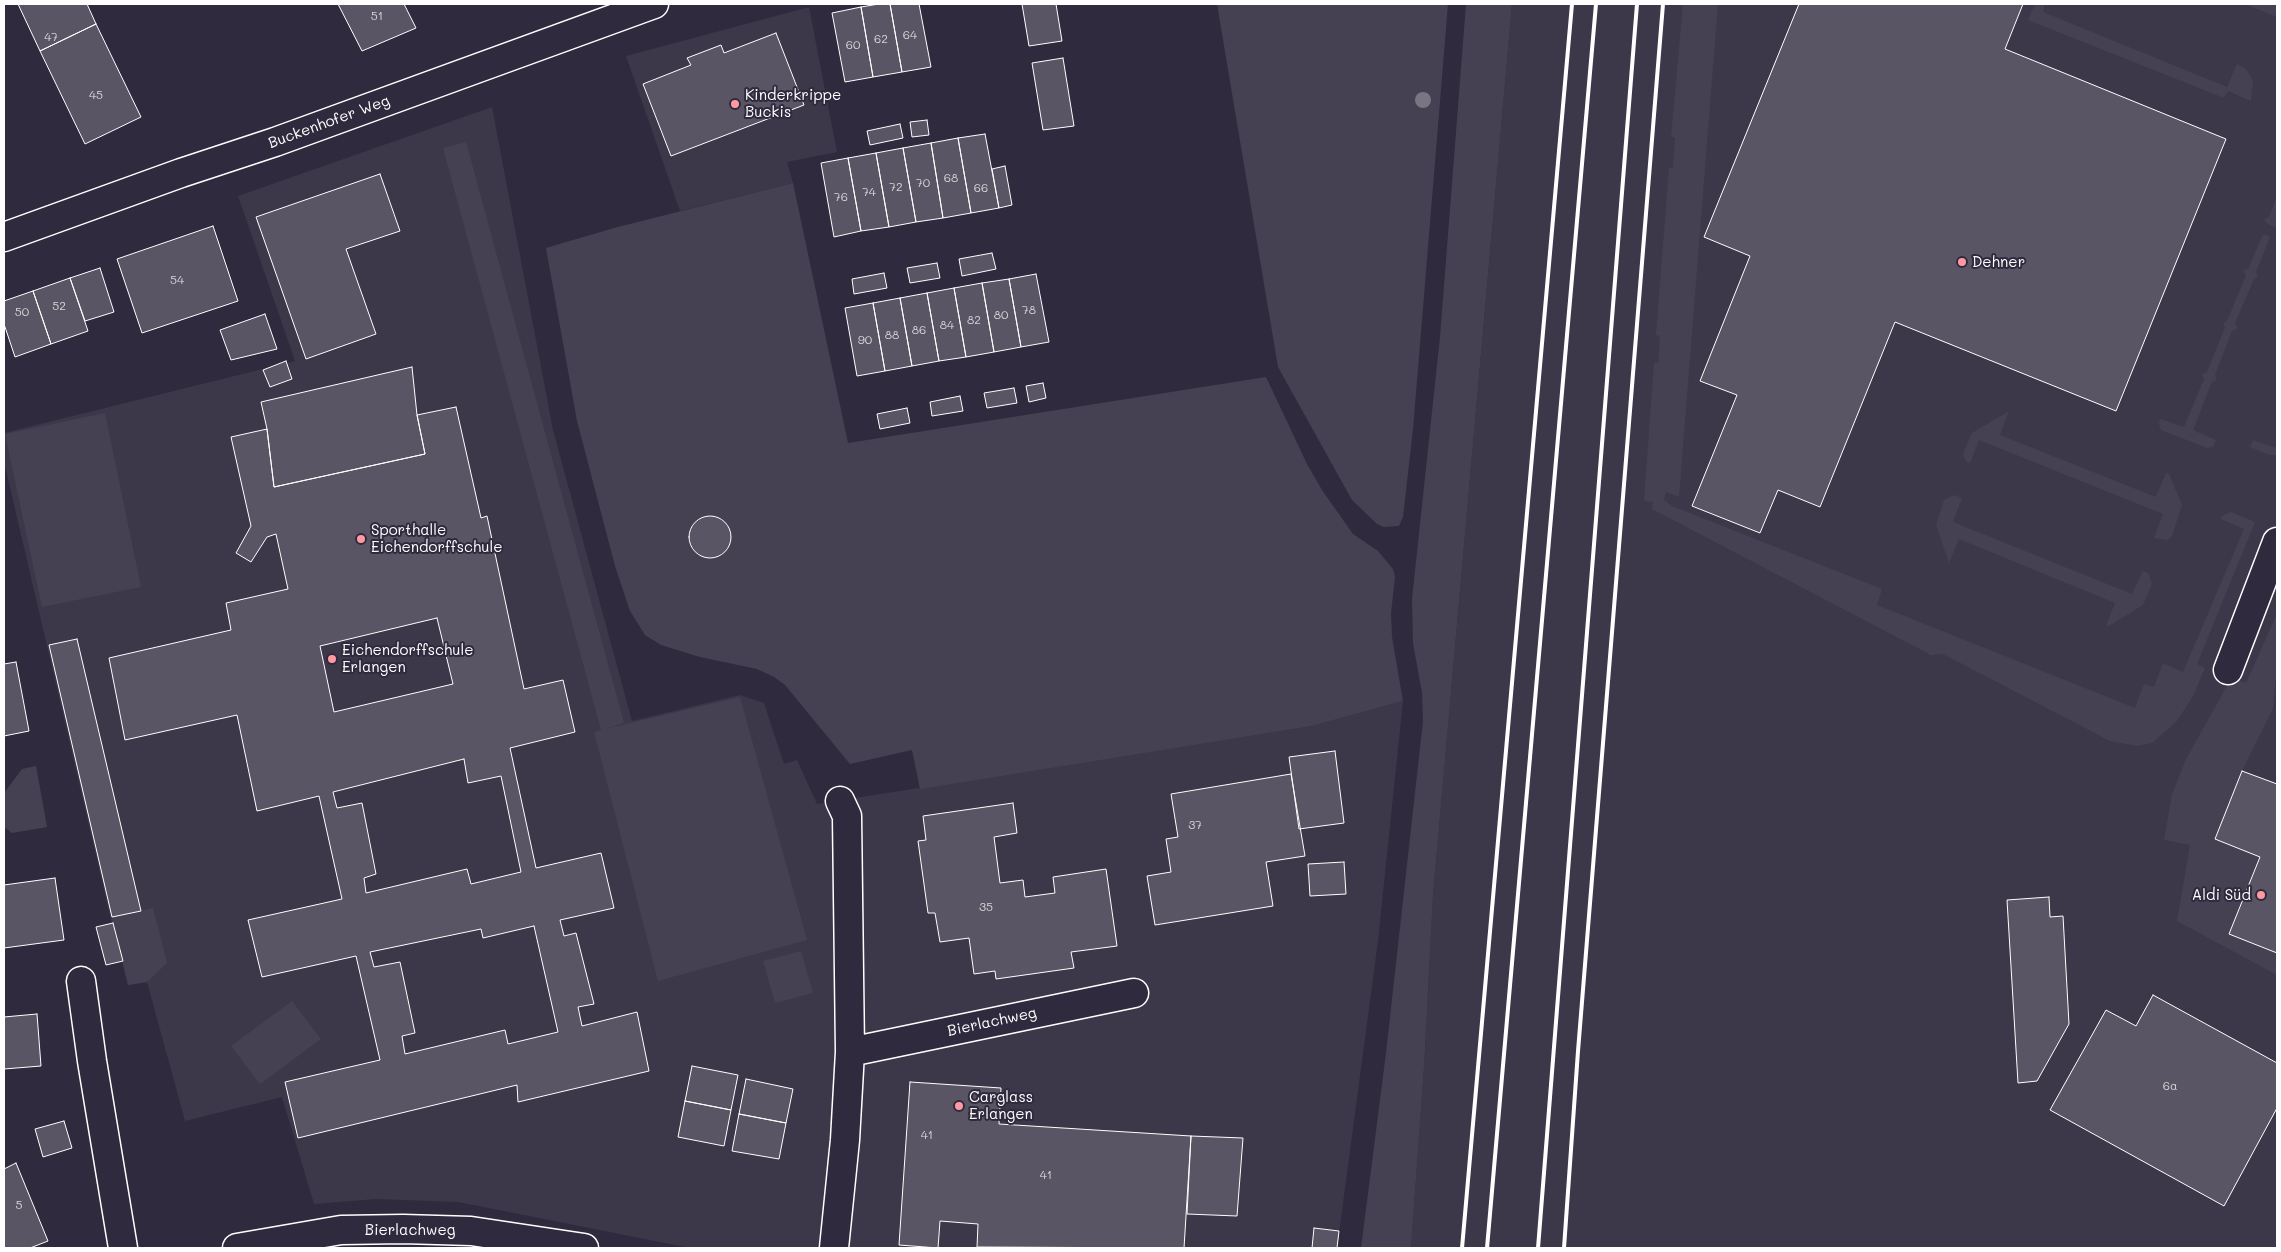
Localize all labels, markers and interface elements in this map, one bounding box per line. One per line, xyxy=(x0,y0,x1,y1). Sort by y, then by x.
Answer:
house number: 51 xyxy=(371,9,383,23)
house number: 64 xyxy=(903,28,917,42)
house number: 47 xyxy=(44,30,58,44)
house number: 62 xyxy=(874,32,888,46)
house number: 60 xyxy=(846,38,860,52)
place label: Kinderkrippe Buckis xyxy=(745,86,841,121)
house number: 45 xyxy=(89,88,103,102)
street label: Buckenhofer Weg xyxy=(266,92,392,152)
marker: Kinderkrippe Buckis xyxy=(729,98,741,110)
house number: 68 xyxy=(944,171,958,185)
house number: 70 xyxy=(916,176,930,190)
house number: 72 xyxy=(889,180,903,194)
house number: 66 xyxy=(974,181,988,195)
house number: 74 xyxy=(862,185,876,199)
house number: 76 xyxy=(834,190,848,204)
place label: Dehner xyxy=(1972,253,2025,271)
marker: Dehner xyxy=(1956,256,1968,268)
house number: 54 xyxy=(170,273,184,287)
house number: 52 xyxy=(52,299,66,313)
house number: 78 xyxy=(1022,303,1036,317)
house number: 50 xyxy=(15,305,29,319)
house number: 80 xyxy=(994,308,1008,322)
house number: 82 xyxy=(967,313,981,327)
house number: 84 xyxy=(940,318,954,332)
house number: 86 xyxy=(912,323,926,337)
house number: 88 xyxy=(885,328,899,342)
house number: 90 xyxy=(858,333,872,347)
place label: Sporthalle Eichendorffschule xyxy=(371,521,502,556)
marker: Sporthalle Eichendorffschule xyxy=(355,533,367,545)
place label: Eichendorffschule Erlangen xyxy=(342,641,473,676)
marker: Eichendorffschule Erlangen xyxy=(326,653,338,665)
house number: 37 xyxy=(1188,818,1202,832)
place label: Aldi Süd xyxy=(2192,886,2251,904)
marker: Aldi Süd xyxy=(2255,889,2267,901)
house number: 35 xyxy=(979,900,993,914)
street label: Bierlachweg xyxy=(946,1004,1038,1040)
house number: 6a xyxy=(2163,1079,2177,1093)
place label: Carglass Erlangen xyxy=(969,1088,1033,1123)
marker: Carglass Erlangen xyxy=(953,1100,965,1112)
house number: 41 xyxy=(921,1128,933,1142)
house number: 41 xyxy=(1040,1168,1052,1182)
house number: 5 xyxy=(16,1198,22,1212)
street label: Bierlachweg xyxy=(365,1221,455,1239)

